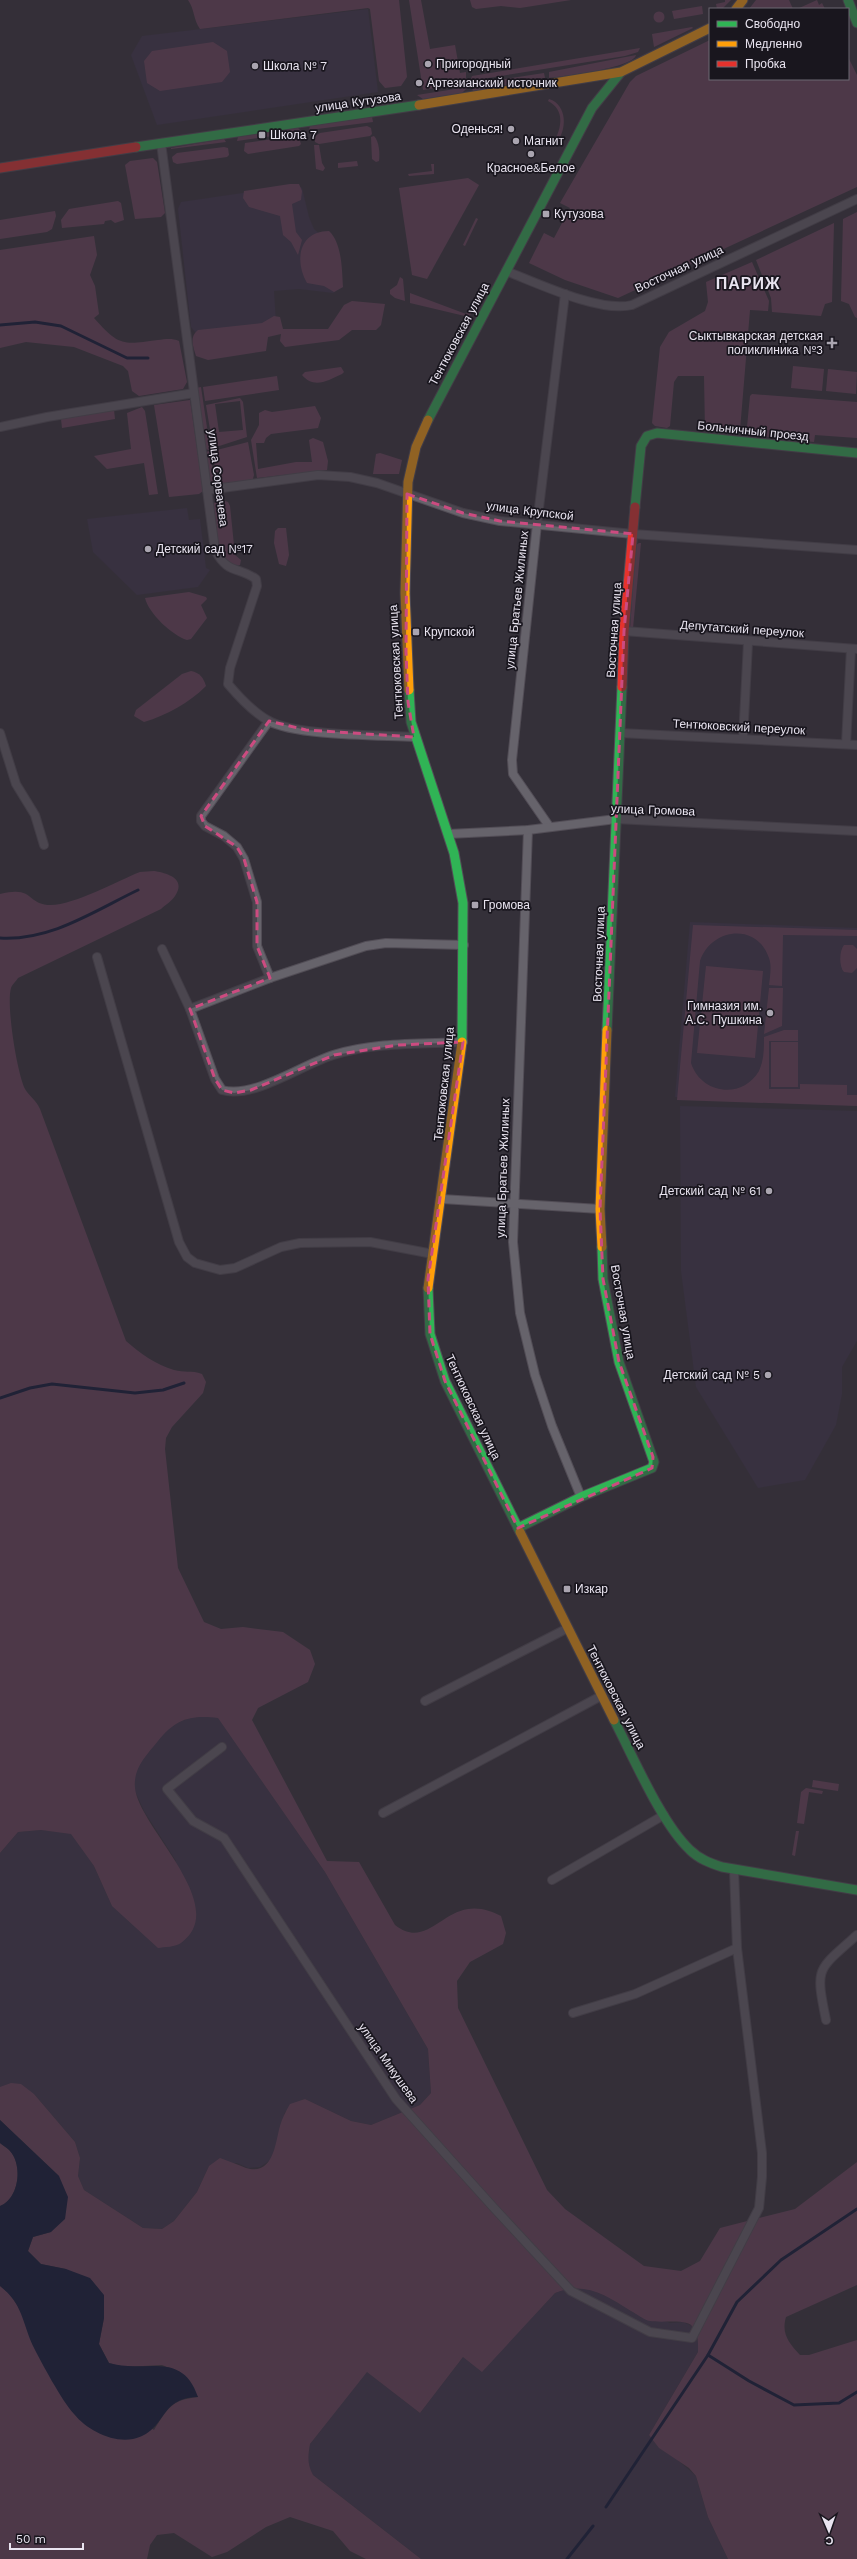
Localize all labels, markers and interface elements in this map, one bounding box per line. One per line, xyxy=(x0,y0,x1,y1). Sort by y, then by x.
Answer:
legend xyxy=(709,8,849,80)
text: Свободно xyxy=(745,17,800,31)
text: Медленно xyxy=(745,37,802,51)
place label: Пригородный xyxy=(436,57,511,71)
text: Пробка xyxy=(745,57,786,71)
place label: Школа № 7 xyxy=(263,59,327,73)
marker: Пригородный xyxy=(423,59,433,69)
marker: Школа № 7 xyxy=(250,61,260,71)
place label: Артезианский источник xyxy=(427,76,557,90)
marker: Артезианский источник xyxy=(414,78,424,88)
street label: улица Кутузова xyxy=(314,89,402,115)
place label: Оденься! xyxy=(452,122,503,136)
marker: Оденься! xyxy=(506,124,516,134)
place label: Школа 7 xyxy=(270,128,317,142)
marker: Школа 7 xyxy=(257,130,267,140)
place label: Магнит xyxy=(524,134,565,148)
marker: Магнит xyxy=(511,136,521,146)
marker: Красное&Белое xyxy=(526,149,536,159)
place label: Красное&Белое xyxy=(487,161,576,175)
place label: Кутузова xyxy=(554,207,604,221)
marker: Кутузова xyxy=(541,209,551,219)
street label: Восточная улица xyxy=(633,242,726,296)
district label: ПАРИЖ xyxy=(716,274,780,293)
street label: Тентюковская улица xyxy=(426,280,492,388)
place label: Сыктывкарская детская поликлиника №3 xyxy=(689,329,823,357)
marker: Сыктывкарская детская поликлиника №3 xyxy=(826,337,838,349)
street label: Больничный проезд xyxy=(697,418,809,444)
street label: улица Сорвачева xyxy=(205,429,231,528)
street label: улица Крупской xyxy=(486,499,574,523)
street label: улица Братьев Жилиных xyxy=(503,530,531,670)
place label: Детский сад №17 xyxy=(156,542,253,556)
marker: Детский сад №17 xyxy=(143,544,153,554)
street label: Восточная улица xyxy=(604,582,624,678)
street label: Тентюковская улица xyxy=(386,604,406,720)
street label: Депутатский переулок xyxy=(679,618,805,640)
place label: Крупской xyxy=(424,625,475,639)
marker: Крупской xyxy=(411,627,421,637)
street label: Тентюковский переулок xyxy=(672,717,806,738)
street label: улица Громова xyxy=(611,802,696,818)
place label: Громова xyxy=(483,898,530,912)
marker: Громова xyxy=(470,900,480,910)
street label: Восточная улица xyxy=(590,906,608,1002)
place label: Гимназия им. А.С. Пушкина xyxy=(685,999,762,1027)
marker: Гимназия им. А.С. Пушкина xyxy=(765,1008,775,1018)
street label: Тентюковская улица xyxy=(431,1026,457,1142)
street label: улица Братьев Жилиных xyxy=(494,1098,512,1238)
place label: Детский сад № 61 xyxy=(660,1184,761,1198)
marker: Детский сад № 61 xyxy=(764,1186,774,1196)
street label: Восточная улица xyxy=(608,1264,638,1361)
street label: Тентюковская улица xyxy=(442,1352,504,1462)
place label: Детский сад № 5 xyxy=(664,1368,760,1382)
marker: Детский сад № 5 xyxy=(763,1370,773,1380)
place label: Изкар xyxy=(575,1582,608,1596)
marker: Изкар xyxy=(562,1584,572,1594)
street label: Тентюковская улица xyxy=(584,1643,648,1751)
street label: улица Микушева xyxy=(355,2020,421,2106)
north arrow xyxy=(809,2511,849,2551)
scale bar xyxy=(10,2525,83,2551)
text: 50 m xyxy=(16,2532,46,2546)
text: С xyxy=(825,2534,834,2547)

